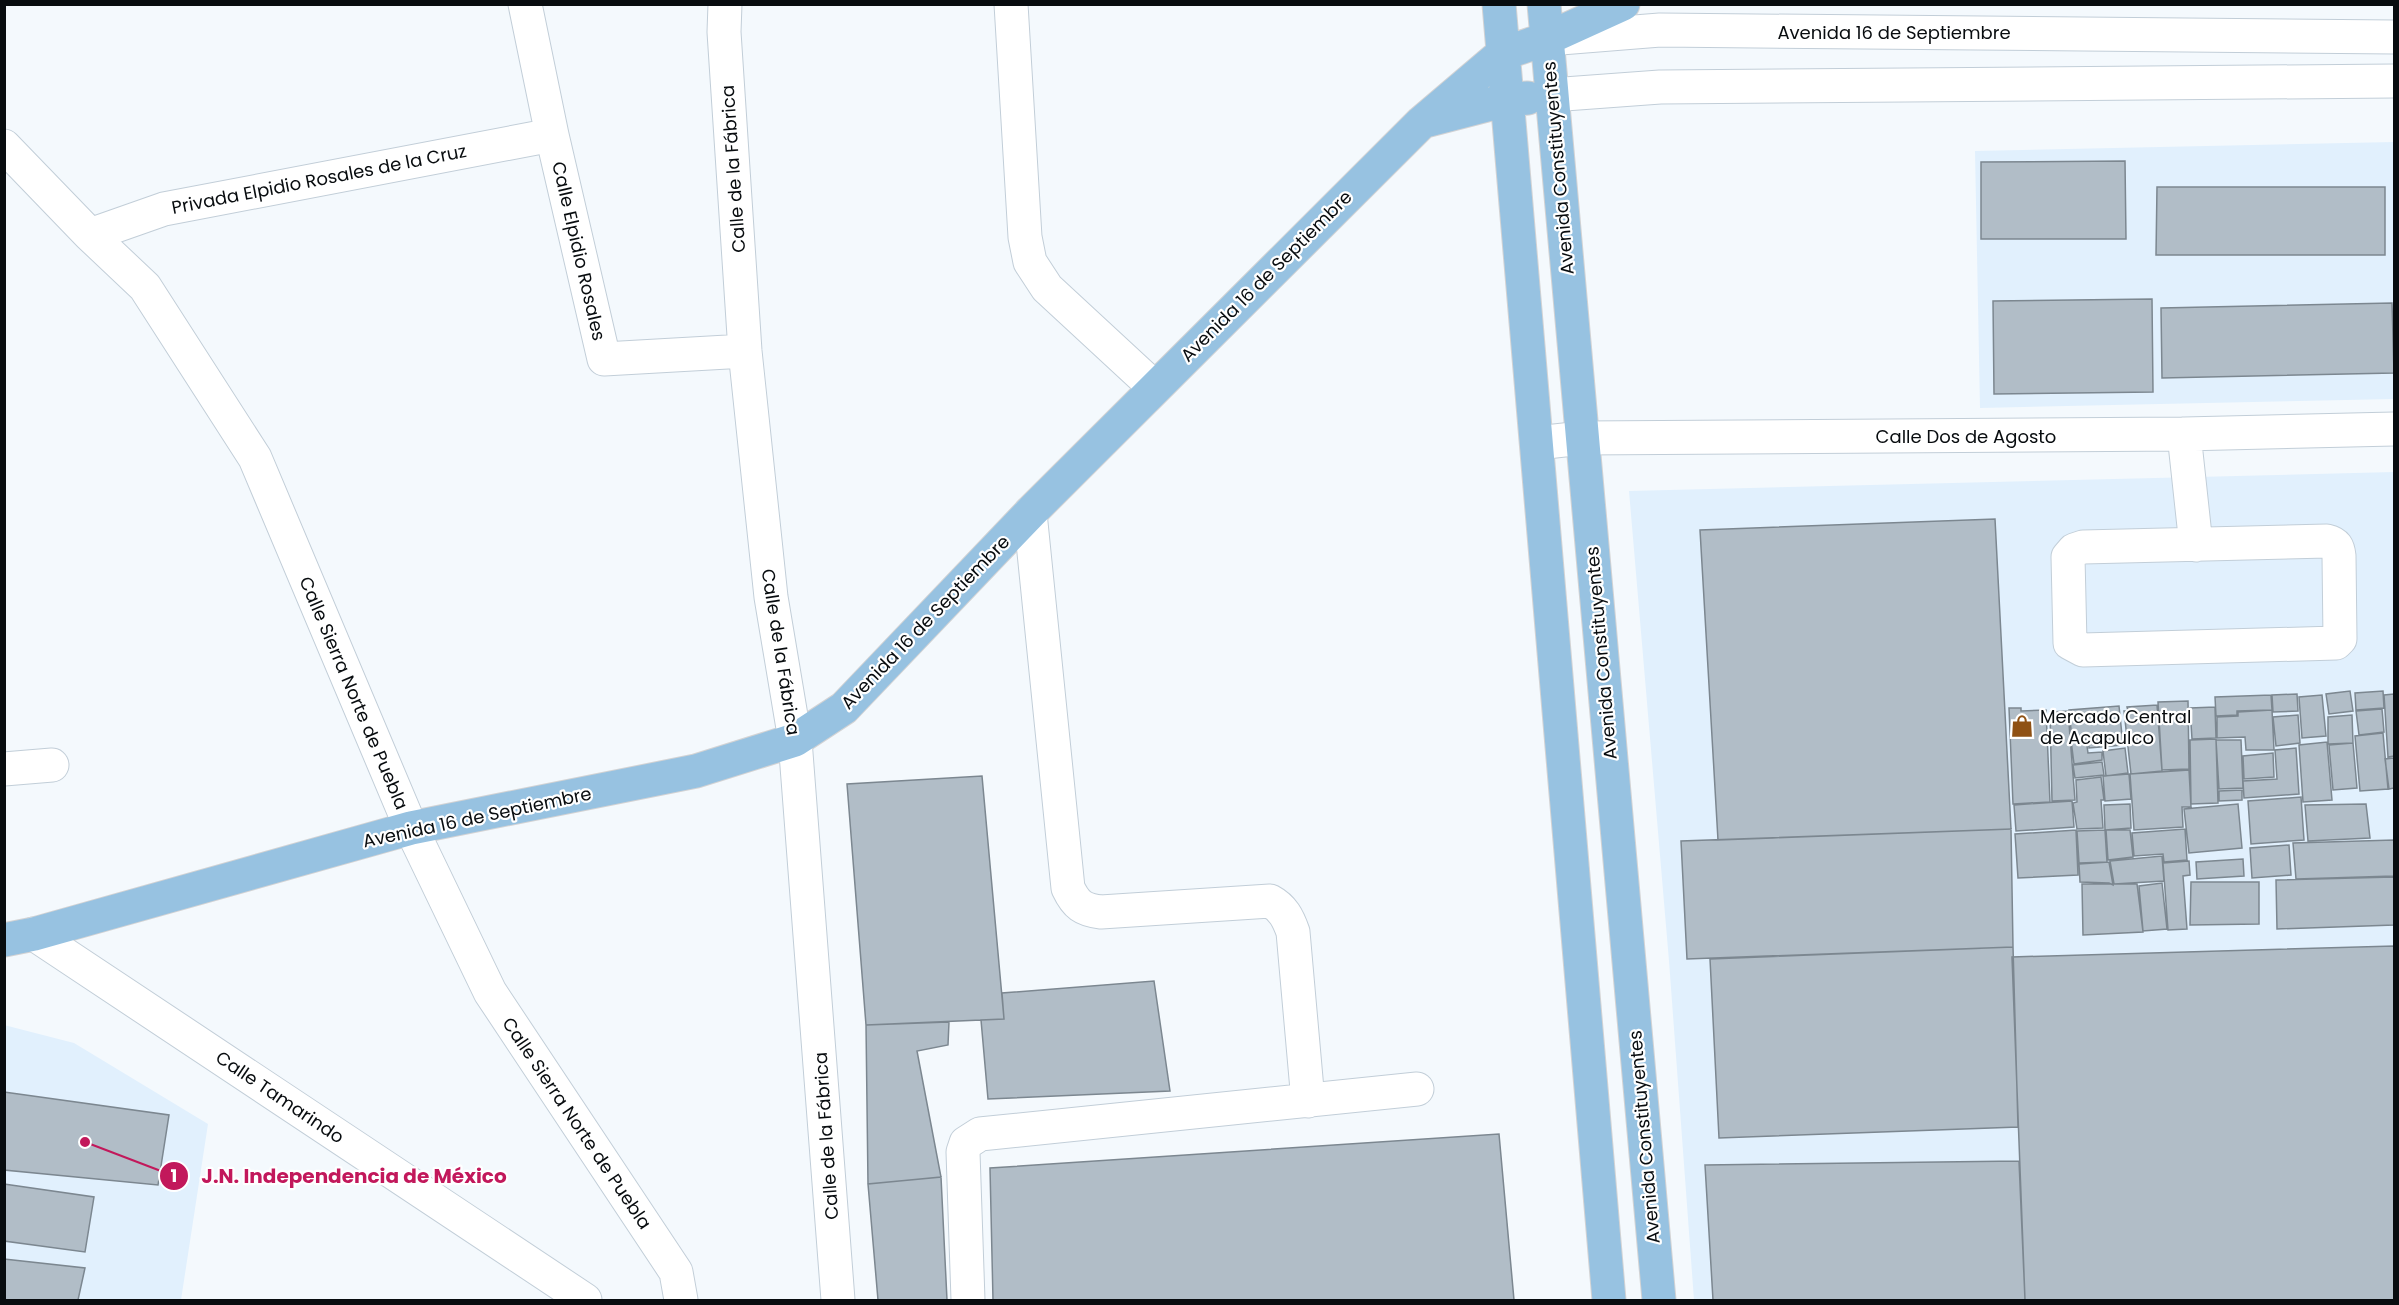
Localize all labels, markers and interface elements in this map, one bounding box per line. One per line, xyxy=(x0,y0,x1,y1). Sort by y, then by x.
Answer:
street label: Avenida 16 de Septiembre xyxy=(1777,20,2011,45)
street label: Avenida Constituyentes xyxy=(1536,60,1580,276)
street label: Calle de la Fábrica xyxy=(715,84,751,254)
street label: Privada Elpidio Rosales de la Cruz xyxy=(169,138,469,220)
street label: Calle Elpidio Rosales xyxy=(546,159,612,343)
street label: Avenida 16 de Septiembre xyxy=(1175,185,1357,367)
street label: Calle Dos de Agosto xyxy=(1876,424,2056,449)
street label: Avenida 16 de Septiembre xyxy=(835,529,1015,715)
street label: Avenida Constituyentes xyxy=(1579,545,1623,761)
street label: Calle de la Fábrica xyxy=(756,567,806,737)
street label: Calle Sierra Norte de Puebla xyxy=(293,573,415,813)
place label: Mercado Central de Acapulco xyxy=(2040,704,2191,750)
shop icon: Mercado Central de Acapulco xyxy=(2009,713,2035,739)
street label: Avenida 16 de Septiembre xyxy=(360,781,594,853)
street label: Calle Sierra Norte de Puebla xyxy=(496,1012,658,1234)
street label: Avenida Constituyentes xyxy=(1622,1029,1666,1245)
street label: Calle Tamarindo xyxy=(211,1045,349,1149)
street label: Calle de la Fábrica xyxy=(808,1051,844,1221)
callout: J.N. Independencia de México xyxy=(159,1157,519,1195)
text: J.N. Independencia de México xyxy=(201,1162,507,1190)
text: 1 xyxy=(171,1163,177,1188)

